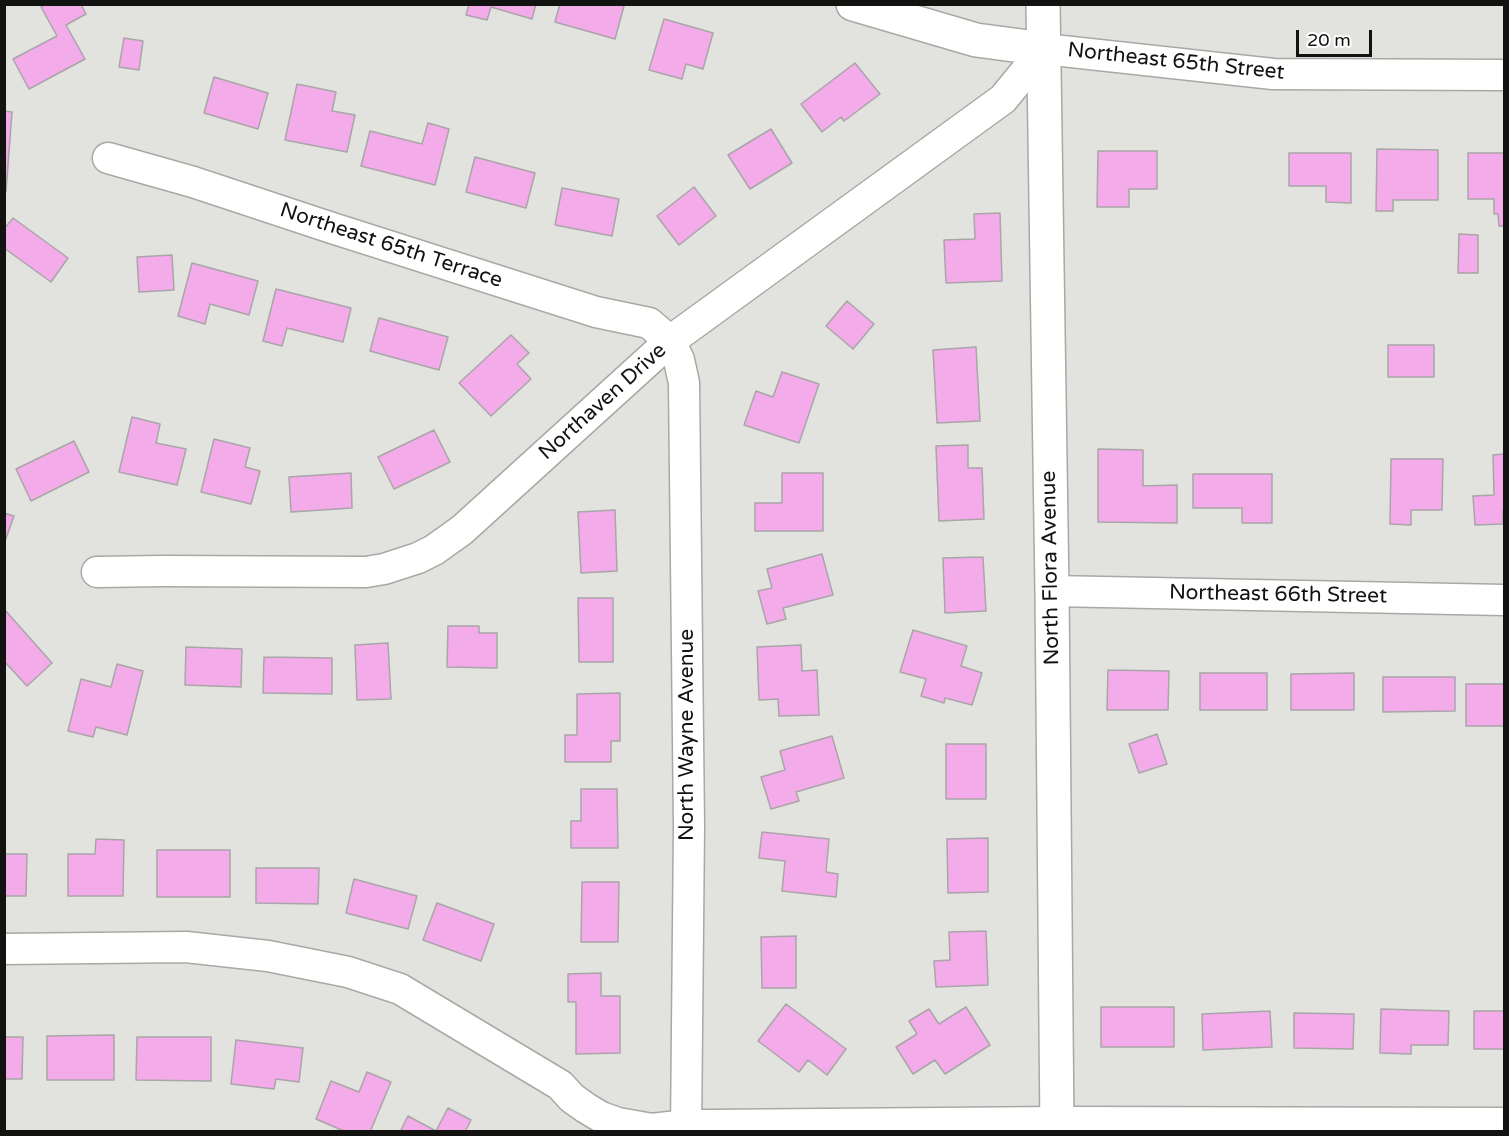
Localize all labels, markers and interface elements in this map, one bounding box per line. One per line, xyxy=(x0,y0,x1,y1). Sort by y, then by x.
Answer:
scale bar xyxy=(1299,18,1376,56)
text: 20 m xyxy=(1307,29,1351,51)
street label: Northeast 65th Street xyxy=(1066,38,1286,86)
street label: Northeast 65th Terrace xyxy=(277,198,505,294)
street label: Northaven Drive xyxy=(534,338,672,466)
street label: North Flora Avenue xyxy=(1037,470,1065,666)
street label: Northeast 66th Street xyxy=(1169,580,1387,610)
street label: North Wayne Avenue xyxy=(674,629,700,841)

